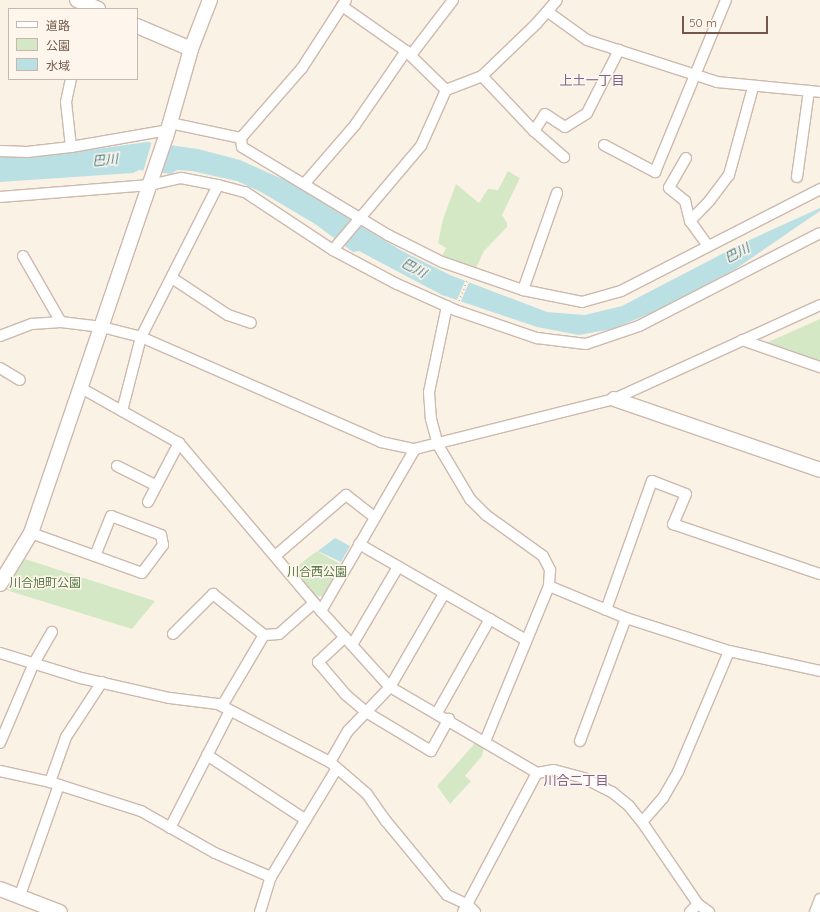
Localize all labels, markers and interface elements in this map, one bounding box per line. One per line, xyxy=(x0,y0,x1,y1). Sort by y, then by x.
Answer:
legend xyxy=(8,8,138,80)
scale bar xyxy=(684,8,770,34)
text: 50 m xyxy=(689,15,717,30)
text: 道路 xyxy=(46,18,70,33)
text: 公園 xyxy=(46,38,70,53)
text: 水域 xyxy=(46,58,70,73)
district label: 上土一丁目 xyxy=(560,72,624,88)
water label: 巴川 xyxy=(91,151,119,169)
water label: 巴川 xyxy=(722,240,752,266)
water label: 巴川 xyxy=(399,255,429,281)
park label: 川合西公園 xyxy=(287,565,347,579)
park label: 川合旭町公園 xyxy=(9,576,81,590)
district label: 川合二丁目 xyxy=(544,772,608,788)

